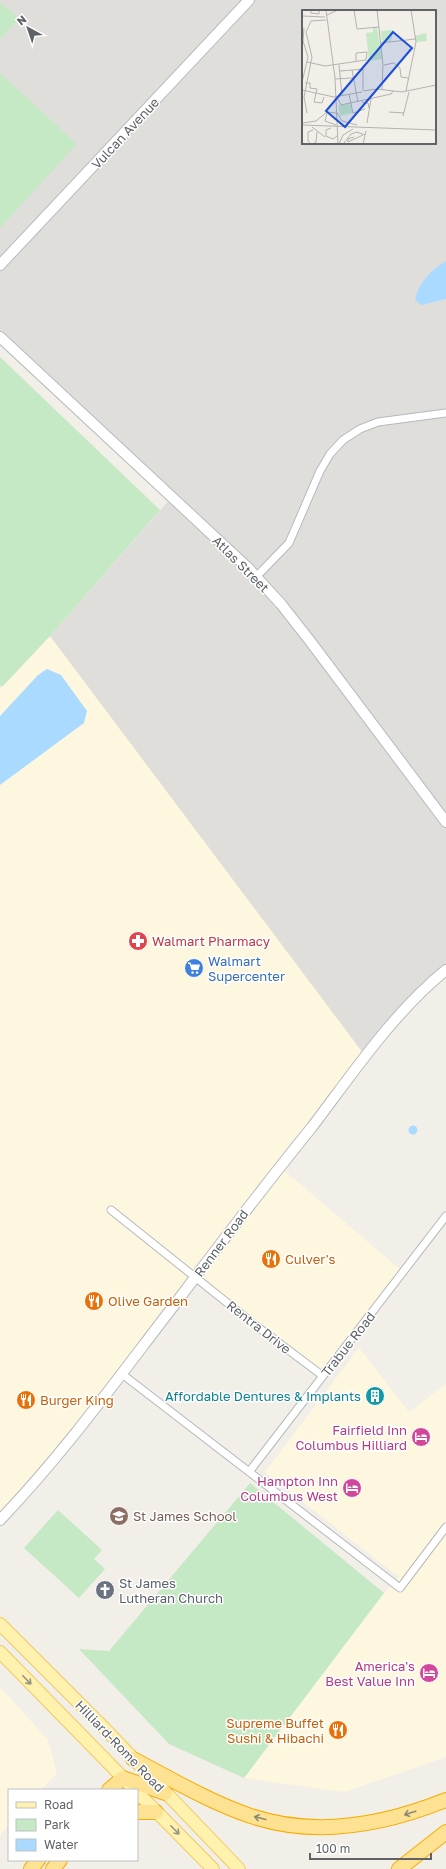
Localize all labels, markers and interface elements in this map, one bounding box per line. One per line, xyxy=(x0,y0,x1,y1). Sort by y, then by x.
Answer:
north arrow xyxy=(8,8,48,48)
inset map xyxy=(302,10,436,144)
text: N xyxy=(14,12,29,28)
street label: Vulcan Avenue xyxy=(88,94,162,172)
street label: Atlas Street xyxy=(209,532,273,596)
pharmacy icon: Walmart Pharmacy xyxy=(127,930,149,952)
place label: Walmart Pharmacy xyxy=(152,933,271,949)
place label: Walmart Supercenter xyxy=(208,953,285,984)
supermarket icon: Walmart Supercenter xyxy=(183,957,205,979)
street label: Renner Road xyxy=(191,1206,251,1280)
restaurant icon: Culver's xyxy=(260,1248,282,1270)
place label: Culver's xyxy=(285,1251,336,1267)
restaurant icon: Olive Garden xyxy=(83,1290,105,1312)
place label: Olive Garden xyxy=(108,1293,188,1309)
street label: Rentra Drive xyxy=(224,1297,294,1357)
street label: Trabue Road xyxy=(318,1308,378,1380)
building icon: Affordable Dentures & Implants xyxy=(364,1385,386,1407)
place label: Affordable Dentures & Implants xyxy=(165,1388,361,1404)
restaurant icon: Burger King xyxy=(15,1389,37,1411)
place label: Burger King xyxy=(40,1392,114,1408)
place label: Fairfield Inn Columbus Hilliard xyxy=(295,1422,407,1453)
hotel icon: Fairfield Inn Columbus Hilliard xyxy=(410,1426,432,1448)
place label: Hampton Inn Columbus West xyxy=(240,1473,338,1504)
hotel icon: Hampton Inn Columbus West xyxy=(341,1477,363,1499)
school or university icon: St James School xyxy=(108,1505,130,1527)
place label: St James School xyxy=(133,1508,236,1524)
place label: St James Lutheran Church xyxy=(119,1575,223,1606)
church icon: St James Lutheran Church xyxy=(94,1579,116,1601)
place label: America's Best Value Inn xyxy=(325,1658,415,1689)
hotel icon: America's Best Value Inn xyxy=(418,1662,440,1684)
one-way arrow xyxy=(22,1675,32,1685)
street label: Hilliard-Rome Road xyxy=(72,1697,168,1795)
place label: Supreme Buffet Sushi & Hibachi xyxy=(226,1715,324,1746)
restaurant icon: Supreme Buffet Sushi & Hibachi xyxy=(327,1719,349,1741)
legend xyxy=(8,1789,138,1861)
text: Road xyxy=(44,1797,73,1812)
one-way arrow xyxy=(403,1810,416,1817)
one-way arrow xyxy=(254,1814,267,1822)
text: Park xyxy=(44,1817,70,1832)
one-way arrow xyxy=(170,1825,180,1835)
scale bar xyxy=(310,1835,431,1861)
text: Water xyxy=(44,1837,78,1852)
text: 100 m xyxy=(316,1841,350,1856)

